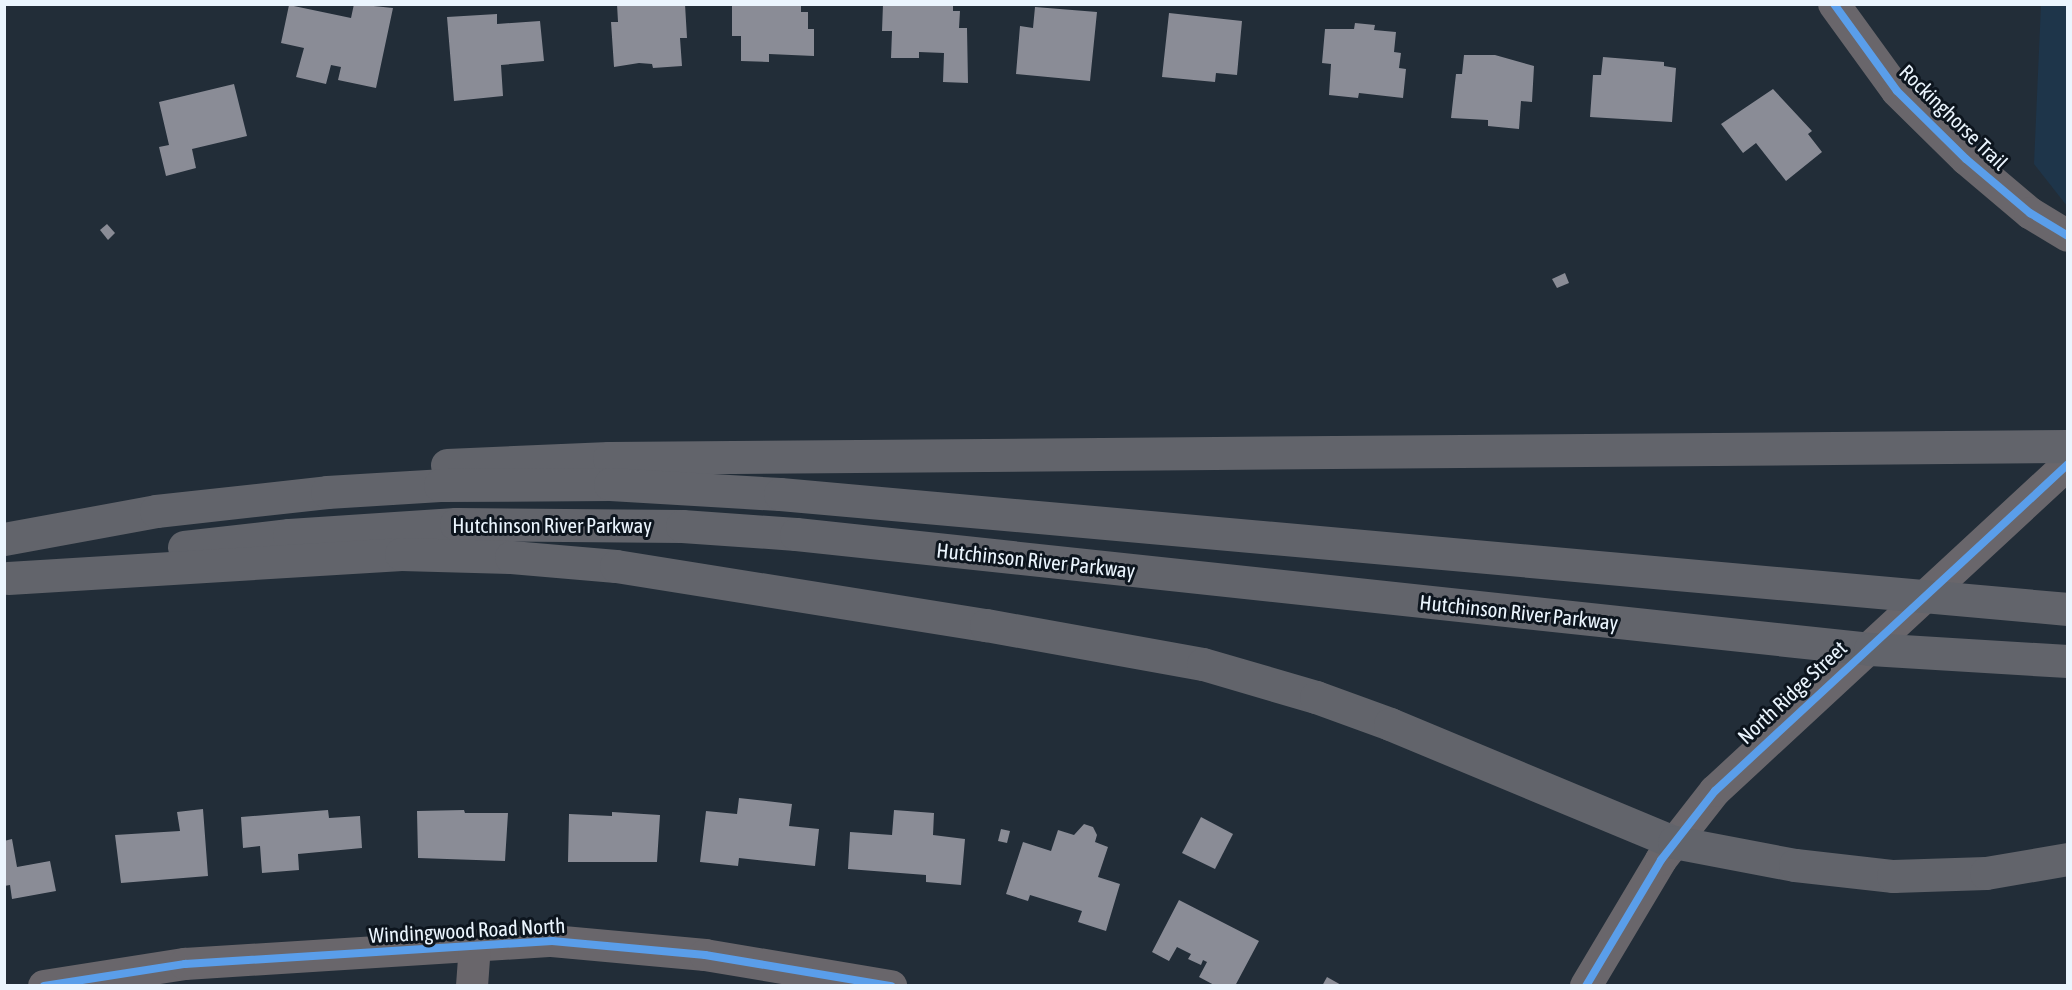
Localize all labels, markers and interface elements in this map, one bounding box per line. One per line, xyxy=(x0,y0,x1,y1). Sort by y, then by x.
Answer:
street label: Rockinghorse Trail xyxy=(1895,59,2013,175)
street label: Hutchinson River Parkway xyxy=(452,512,652,538)
street label: Hutchinson River Parkway xyxy=(935,537,1137,583)
street label: Hutchinson River Parkway xyxy=(1418,589,1620,635)
street label: North Ridge Street xyxy=(1732,635,1852,749)
street label: Windingwood Road North xyxy=(368,912,566,948)

